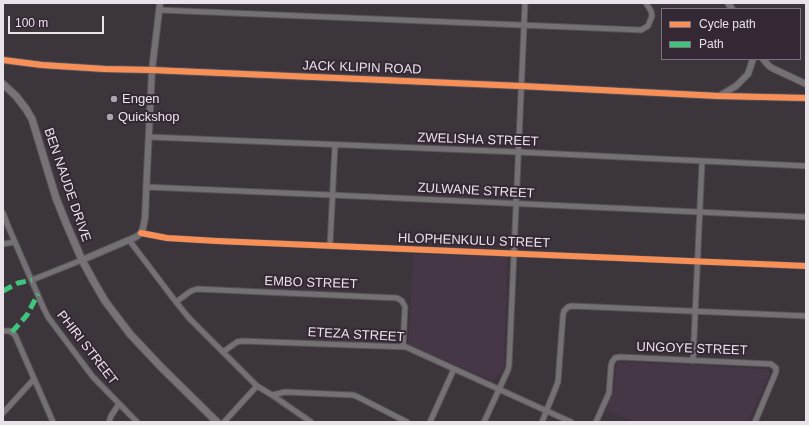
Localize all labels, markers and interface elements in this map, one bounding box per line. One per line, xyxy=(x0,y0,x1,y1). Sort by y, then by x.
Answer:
scale bar xyxy=(10,8,106,34)
legend xyxy=(661,8,801,60)
text: 100 m xyxy=(15,16,48,30)
text: Cycle path xyxy=(699,17,756,31)
text: Path xyxy=(699,37,724,51)
street label: JACK KLIPIN ROAD xyxy=(302,58,422,78)
place label: Engen xyxy=(122,91,160,107)
marker: Engen xyxy=(109,94,119,104)
place label: Quickshop xyxy=(118,109,179,125)
marker: Quickshop xyxy=(105,112,115,122)
street label: BEN NAUDE DRIVE xyxy=(40,126,94,244)
street label: ZWELISHA STREET xyxy=(417,130,539,150)
street label: ZULWANE STREET xyxy=(417,180,535,202)
street label: HLOPHENKULU STREET xyxy=(398,231,550,251)
street label: EMBO STREET xyxy=(264,274,358,292)
street label: PHIRI STREET xyxy=(53,308,121,388)
street label: ETEZA STREET xyxy=(307,325,405,345)
street label: UNGOYE STREET xyxy=(636,339,748,359)

